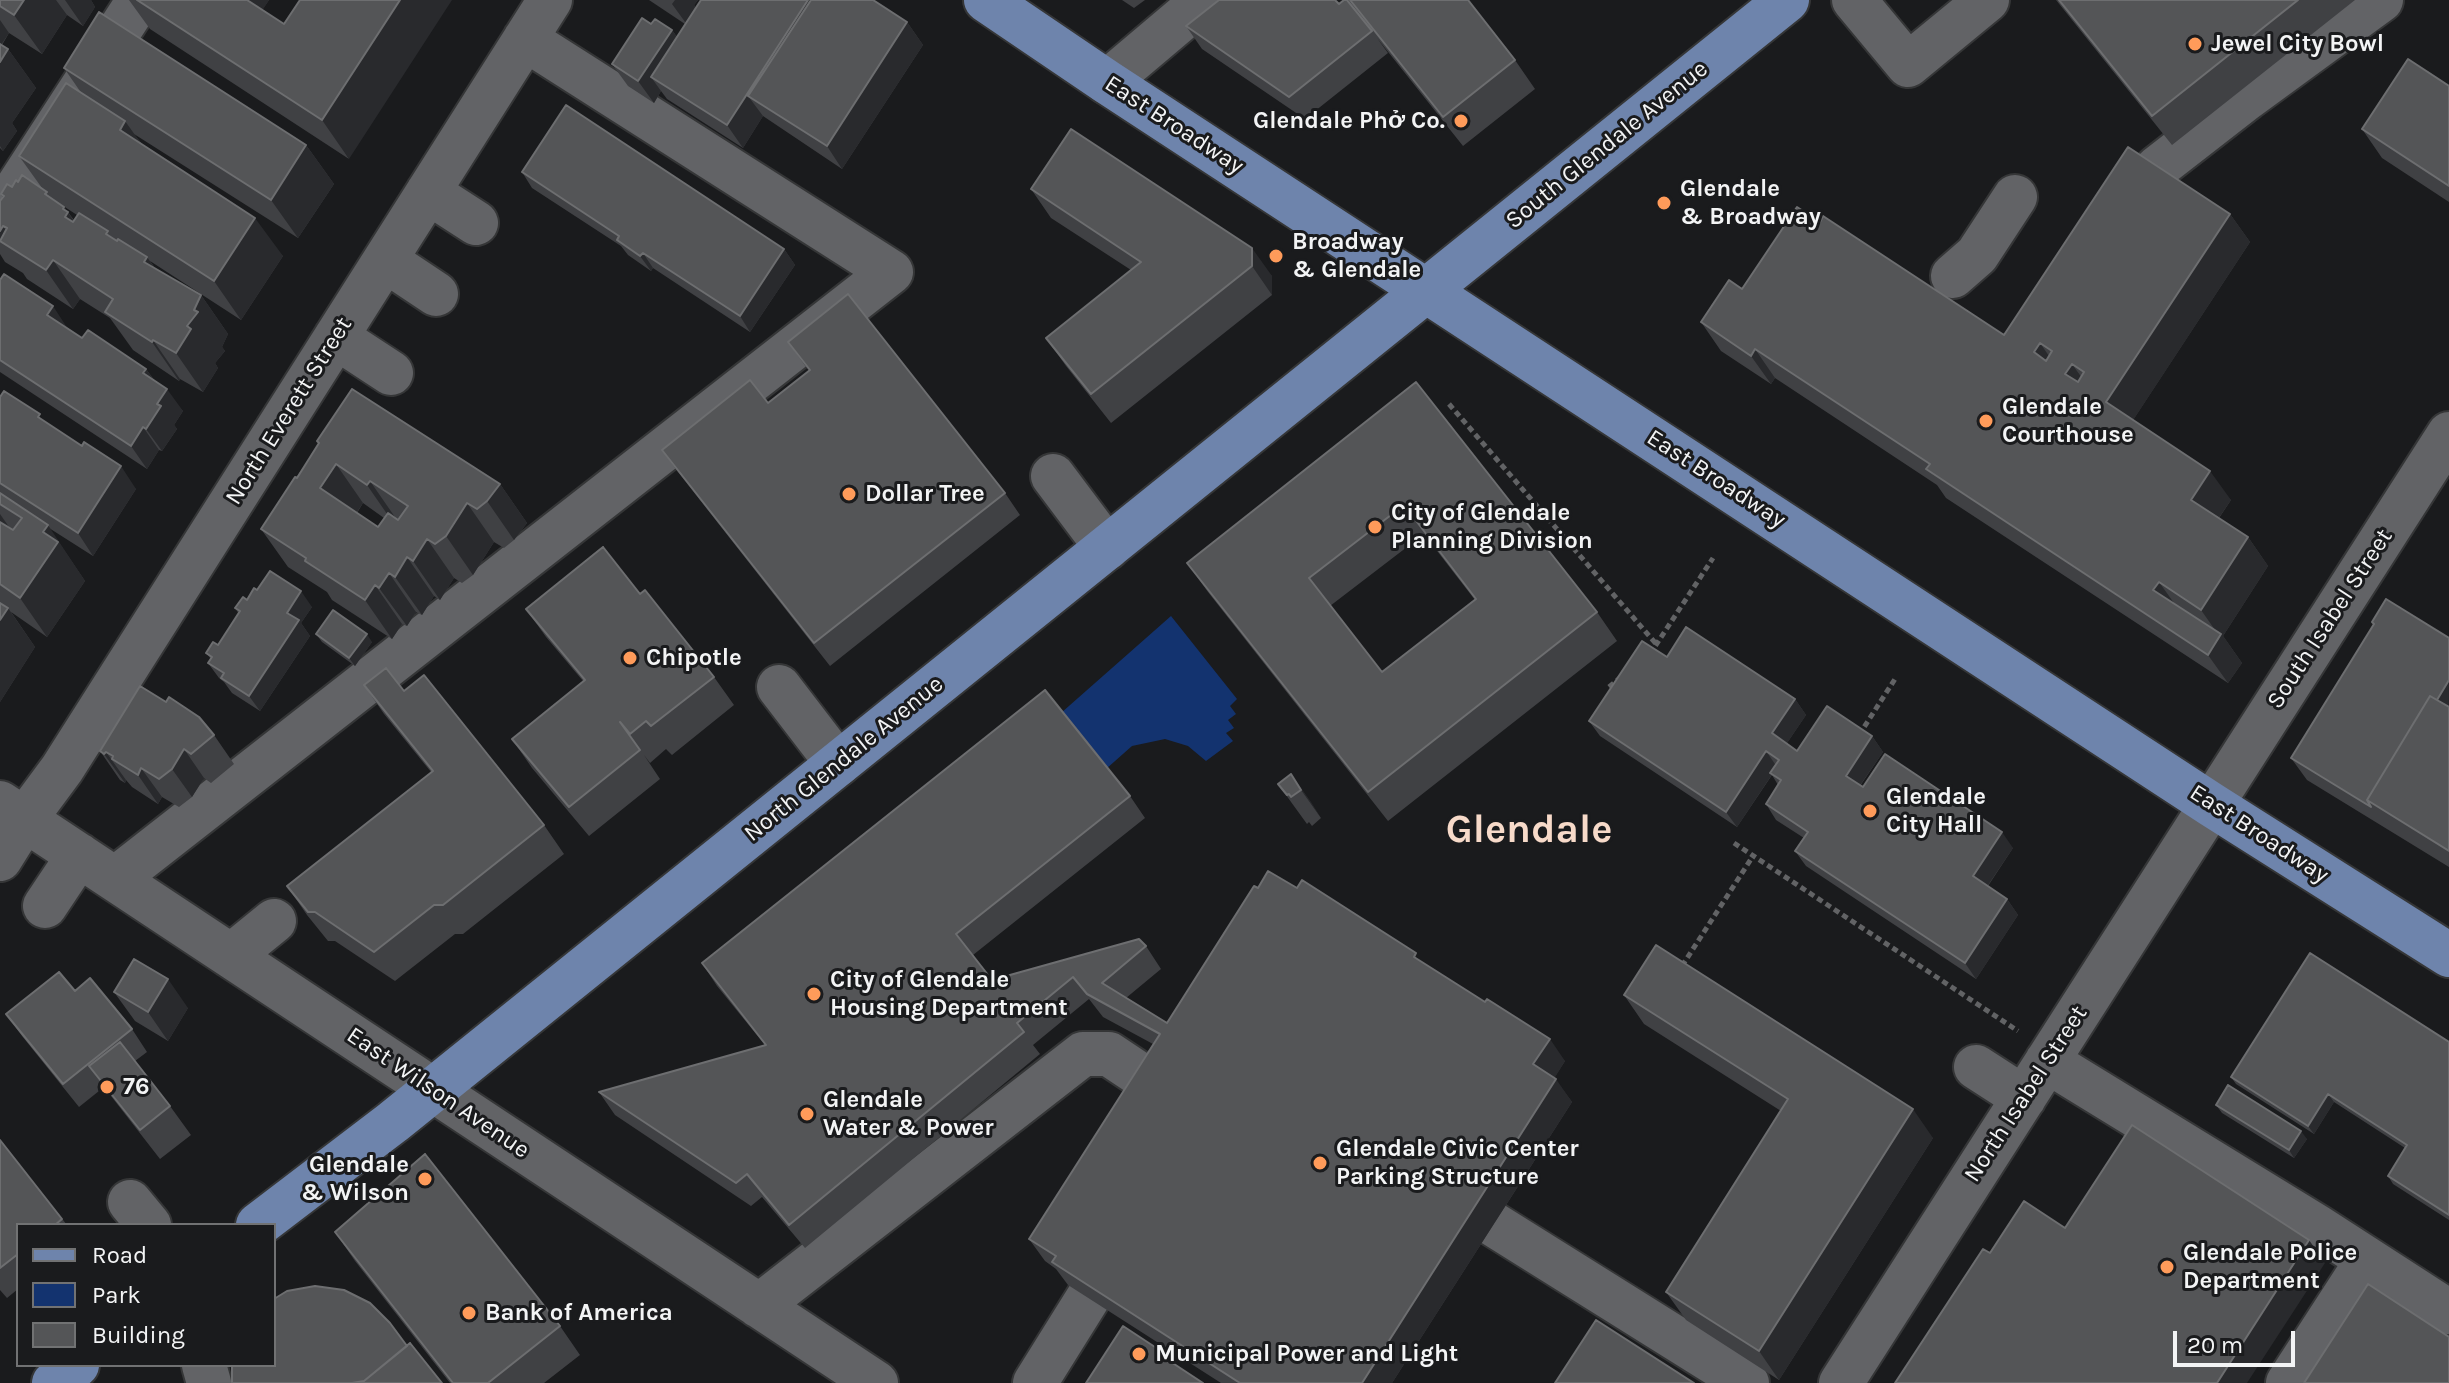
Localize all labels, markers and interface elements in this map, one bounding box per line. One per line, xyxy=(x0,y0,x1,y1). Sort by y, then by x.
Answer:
place label: Jewel City Bowl xyxy=(2211,30,2384,58)
marker: Jewel City Bowl xyxy=(2186,35,2204,53)
street label: South Glendale Avenue xyxy=(1500,55,1714,235)
street label: East Broadway xyxy=(1099,69,1249,181)
place label: Glendale Phở Co. xyxy=(1253,107,1445,135)
marker: Glendale Phở Co. xyxy=(1452,112,1470,130)
place label: Glendale & Broadway xyxy=(1680,175,1821,231)
marker: Glendale & Broadway xyxy=(1655,194,1673,212)
place label: Broadway & Glendale xyxy=(1292,228,1421,284)
marker: Broadway & Glendale xyxy=(1267,247,1285,265)
street label: North Everett Street xyxy=(220,312,358,510)
place label: Glendale Courthouse xyxy=(2002,393,2134,449)
marker: Glendale Courthouse xyxy=(1977,412,1995,430)
street label: East Broadway xyxy=(1641,423,1791,535)
place label: Dollar Tree xyxy=(865,480,985,508)
marker: Dollar Tree xyxy=(840,485,858,503)
place label: City of Glendale Planning Division xyxy=(1391,499,1593,555)
marker: City of Glendale Planning Division xyxy=(1366,518,1384,536)
street label: South Isabel Street xyxy=(2261,524,2399,714)
place label: Chipotle xyxy=(646,644,742,672)
marker: Chipotle xyxy=(621,649,639,667)
street label: North Glendale Avenue xyxy=(739,670,949,848)
street label: East Broadway xyxy=(2184,778,2334,890)
place label: Glendale City Hall xyxy=(1886,783,1986,839)
marker: Glendale City Hall xyxy=(1861,802,1879,820)
district label: Glendale xyxy=(1446,807,1612,855)
place label: City of Glendale Housing Department xyxy=(830,966,1068,1022)
marker: City of Glendale Housing Department xyxy=(805,985,823,1003)
street label: North Isabel Street xyxy=(1958,1000,2094,1188)
street label: East Wilson Avenue xyxy=(341,1021,535,1165)
place label: 76 xyxy=(123,1073,150,1101)
marker: 76 xyxy=(98,1078,116,1096)
place label: Glendale Water & Power xyxy=(823,1086,994,1142)
marker: Glendale Water & Power xyxy=(798,1105,816,1123)
place label: Glendale Civic Center Parking Structure xyxy=(1336,1135,1579,1191)
place label: Glendale & Wilson xyxy=(301,1151,409,1207)
marker: Glendale Civic Center Parking Structure xyxy=(1311,1154,1329,1172)
marker: Glendale & Wilson xyxy=(416,1170,434,1188)
legend xyxy=(16,1223,276,1367)
place label: Glendale Police Department xyxy=(2183,1239,2357,1295)
text: Road xyxy=(92,1241,147,1269)
marker: Glendale Police Department xyxy=(2158,1258,2176,1276)
text: Park xyxy=(92,1281,141,1309)
place label: Bank of America xyxy=(485,1299,673,1327)
marker: Bank of America xyxy=(460,1304,478,1322)
scale bar xyxy=(2177,1315,2299,1365)
text: Building xyxy=(92,1321,185,1349)
text: 20 m xyxy=(2187,1331,2243,1359)
place label: Municipal Power and Light xyxy=(1155,1340,1458,1368)
marker: Municipal Power and Light xyxy=(1130,1345,1148,1363)

